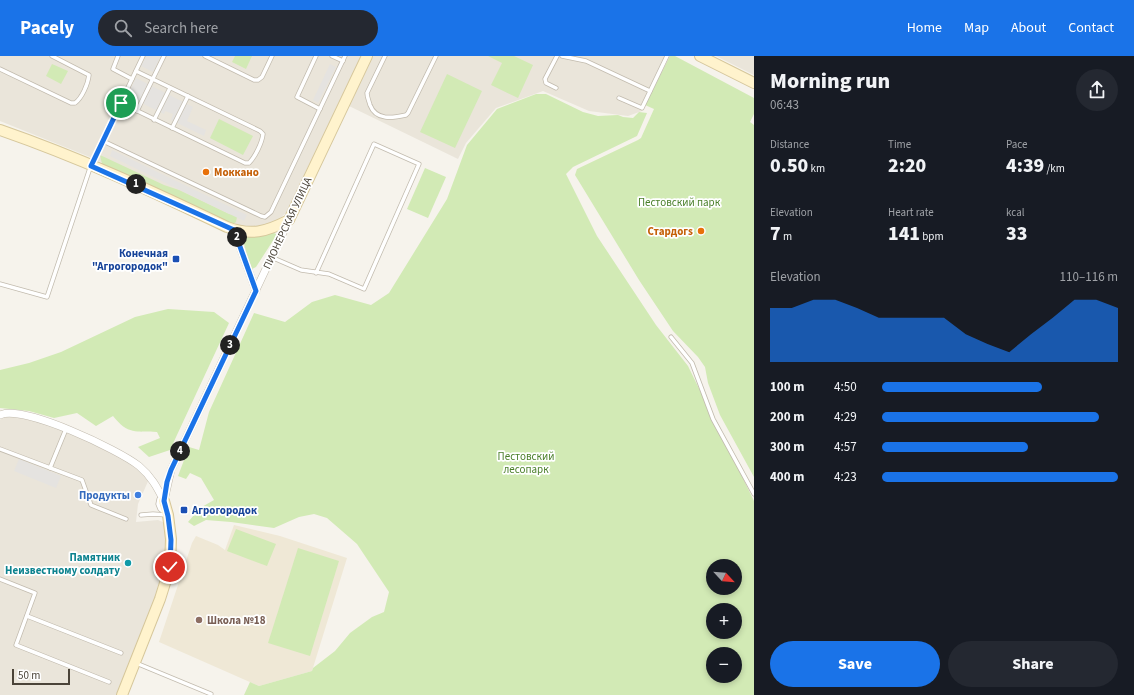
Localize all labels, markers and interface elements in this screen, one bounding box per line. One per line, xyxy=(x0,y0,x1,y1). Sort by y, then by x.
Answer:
search box xyxy=(98,10,378,46)
text: Pacely xyxy=(20,15,74,42)
icon: search xyxy=(112,17,134,39)
text: Search here xyxy=(144,18,218,39)
text: Home xyxy=(907,18,942,38)
text: Map xyxy=(964,18,989,38)
text: About xyxy=(1011,18,1046,38)
text: Contact xyxy=(1068,18,1114,38)
text: Morning run xyxy=(770,65,890,97)
button: share xyxy=(1076,69,1118,111)
pin xyxy=(104,86,138,120)
icon: arrive xyxy=(110,92,132,114)
text: 06:43 xyxy=(770,96,799,114)
text: Distance xyxy=(770,137,809,152)
text: Time xyxy=(888,137,911,152)
text: Pace xyxy=(1006,137,1028,152)
text: 0.50 xyxy=(770,152,808,180)
text: 2:20 xyxy=(888,152,926,180)
text: 4:39 xyxy=(1006,152,1044,180)
text: km xyxy=(808,161,825,176)
text: /km xyxy=(1044,161,1065,176)
place label: Моккано xyxy=(214,165,259,180)
marker: Моккано xyxy=(201,167,211,177)
pin: 1 xyxy=(126,174,146,194)
street label: ПИОНЕРСКАЯ УЛИЦА xyxy=(259,175,315,272)
text: 1 xyxy=(133,176,139,191)
park label: Пестовский парк xyxy=(638,195,721,210)
text: Elevation xyxy=(770,205,813,220)
text: Heart rate xyxy=(888,205,934,220)
text: kcal xyxy=(1006,205,1025,220)
text: 7 xyxy=(770,220,781,248)
text: 141 xyxy=(888,220,920,248)
text: 33 xyxy=(1006,220,1027,248)
place label: Стардогs xyxy=(648,224,693,239)
marker: Стардогs xyxy=(696,226,706,236)
pin: 2 xyxy=(227,227,247,247)
text: 2 xyxy=(234,229,240,244)
text: m xyxy=(781,229,792,244)
text: bpm xyxy=(920,229,944,244)
place label: Конечная "Агрогородок" xyxy=(92,246,168,274)
marker: Конечная "Агрогородок" xyxy=(171,254,181,264)
text: Elevation xyxy=(770,268,821,286)
text: 110–116 m xyxy=(1060,268,1118,286)
pin: 3 xyxy=(220,335,240,355)
text: 3 xyxy=(227,337,233,352)
text: 100 m xyxy=(770,378,804,396)
text: 4:50 xyxy=(834,378,857,396)
text: 200 m xyxy=(770,408,804,426)
text: 4:29 xyxy=(834,408,857,426)
text: 300 m xyxy=(770,438,804,456)
text: 4:57 xyxy=(834,438,857,456)
pin: 4 xyxy=(170,441,190,461)
text: 4 xyxy=(177,443,183,458)
park label: Пестовский лесопарк xyxy=(498,449,554,477)
text: 400 m xyxy=(770,468,804,486)
text: 4:23 xyxy=(834,468,857,486)
place label: Продукты xyxy=(79,488,130,503)
marker: Продукты xyxy=(133,490,143,500)
place label: Агрогородок xyxy=(191,503,257,518)
marker: Агрогородок xyxy=(179,505,189,515)
place label: Памятник Неизвестному солдату xyxy=(5,550,120,578)
pin xyxy=(153,550,187,584)
icon: check xyxy=(159,556,181,578)
marker: Памятник Неизвестному солдату xyxy=(123,558,133,568)
north arrow xyxy=(706,559,742,595)
map controls xyxy=(706,559,742,683)
button: + xyxy=(706,603,742,639)
place label: Школа №18 xyxy=(207,613,266,628)
marker: Школа №18 xyxy=(194,615,204,625)
button: Save xyxy=(770,641,940,687)
button: Share xyxy=(948,641,1118,687)
button: − xyxy=(706,647,742,683)
scale bar xyxy=(12,667,70,686)
text: 50 m xyxy=(18,668,40,683)

